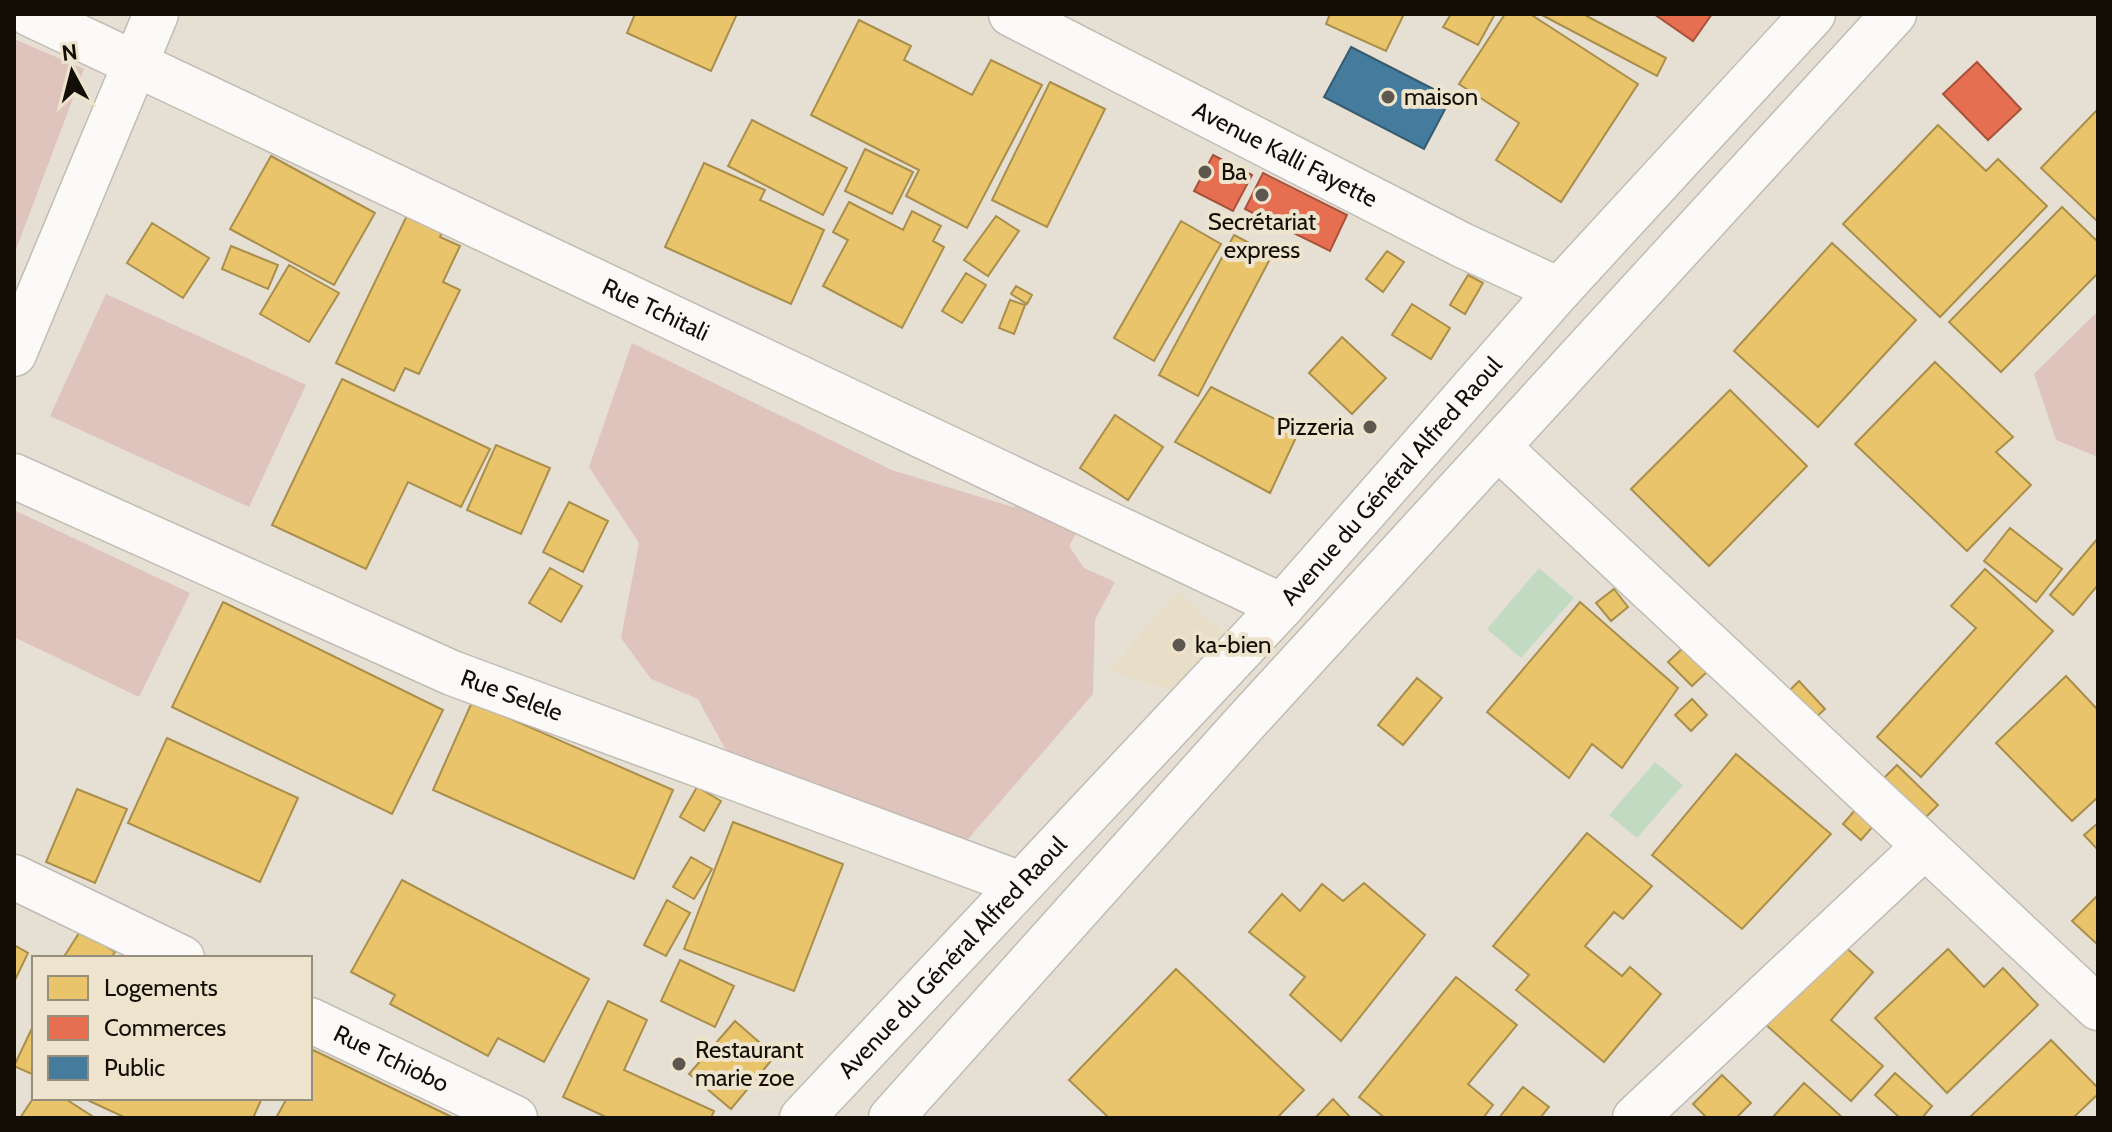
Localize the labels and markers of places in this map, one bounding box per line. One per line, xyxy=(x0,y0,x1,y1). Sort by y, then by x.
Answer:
place label: maison xyxy=(1404,82,1478,111)
marker: maison xyxy=(1379,88,1397,106)
place label: Ba xyxy=(1221,157,1247,186)
marker: Ba xyxy=(1196,163,1214,181)
marker: Secrétariat express xyxy=(1253,186,1271,204)
place label: Secrétariat express xyxy=(1208,207,1316,264)
place label: Pizzeria xyxy=(1277,412,1354,441)
marker: Pizzeria xyxy=(1361,418,1379,436)
place label: ka-bien xyxy=(1195,630,1271,659)
marker: ka-bien xyxy=(1170,636,1188,654)
place label: Restaurant marie zoe xyxy=(695,1035,804,1092)
marker: Restaurant marie zoe xyxy=(670,1055,688,1073)

